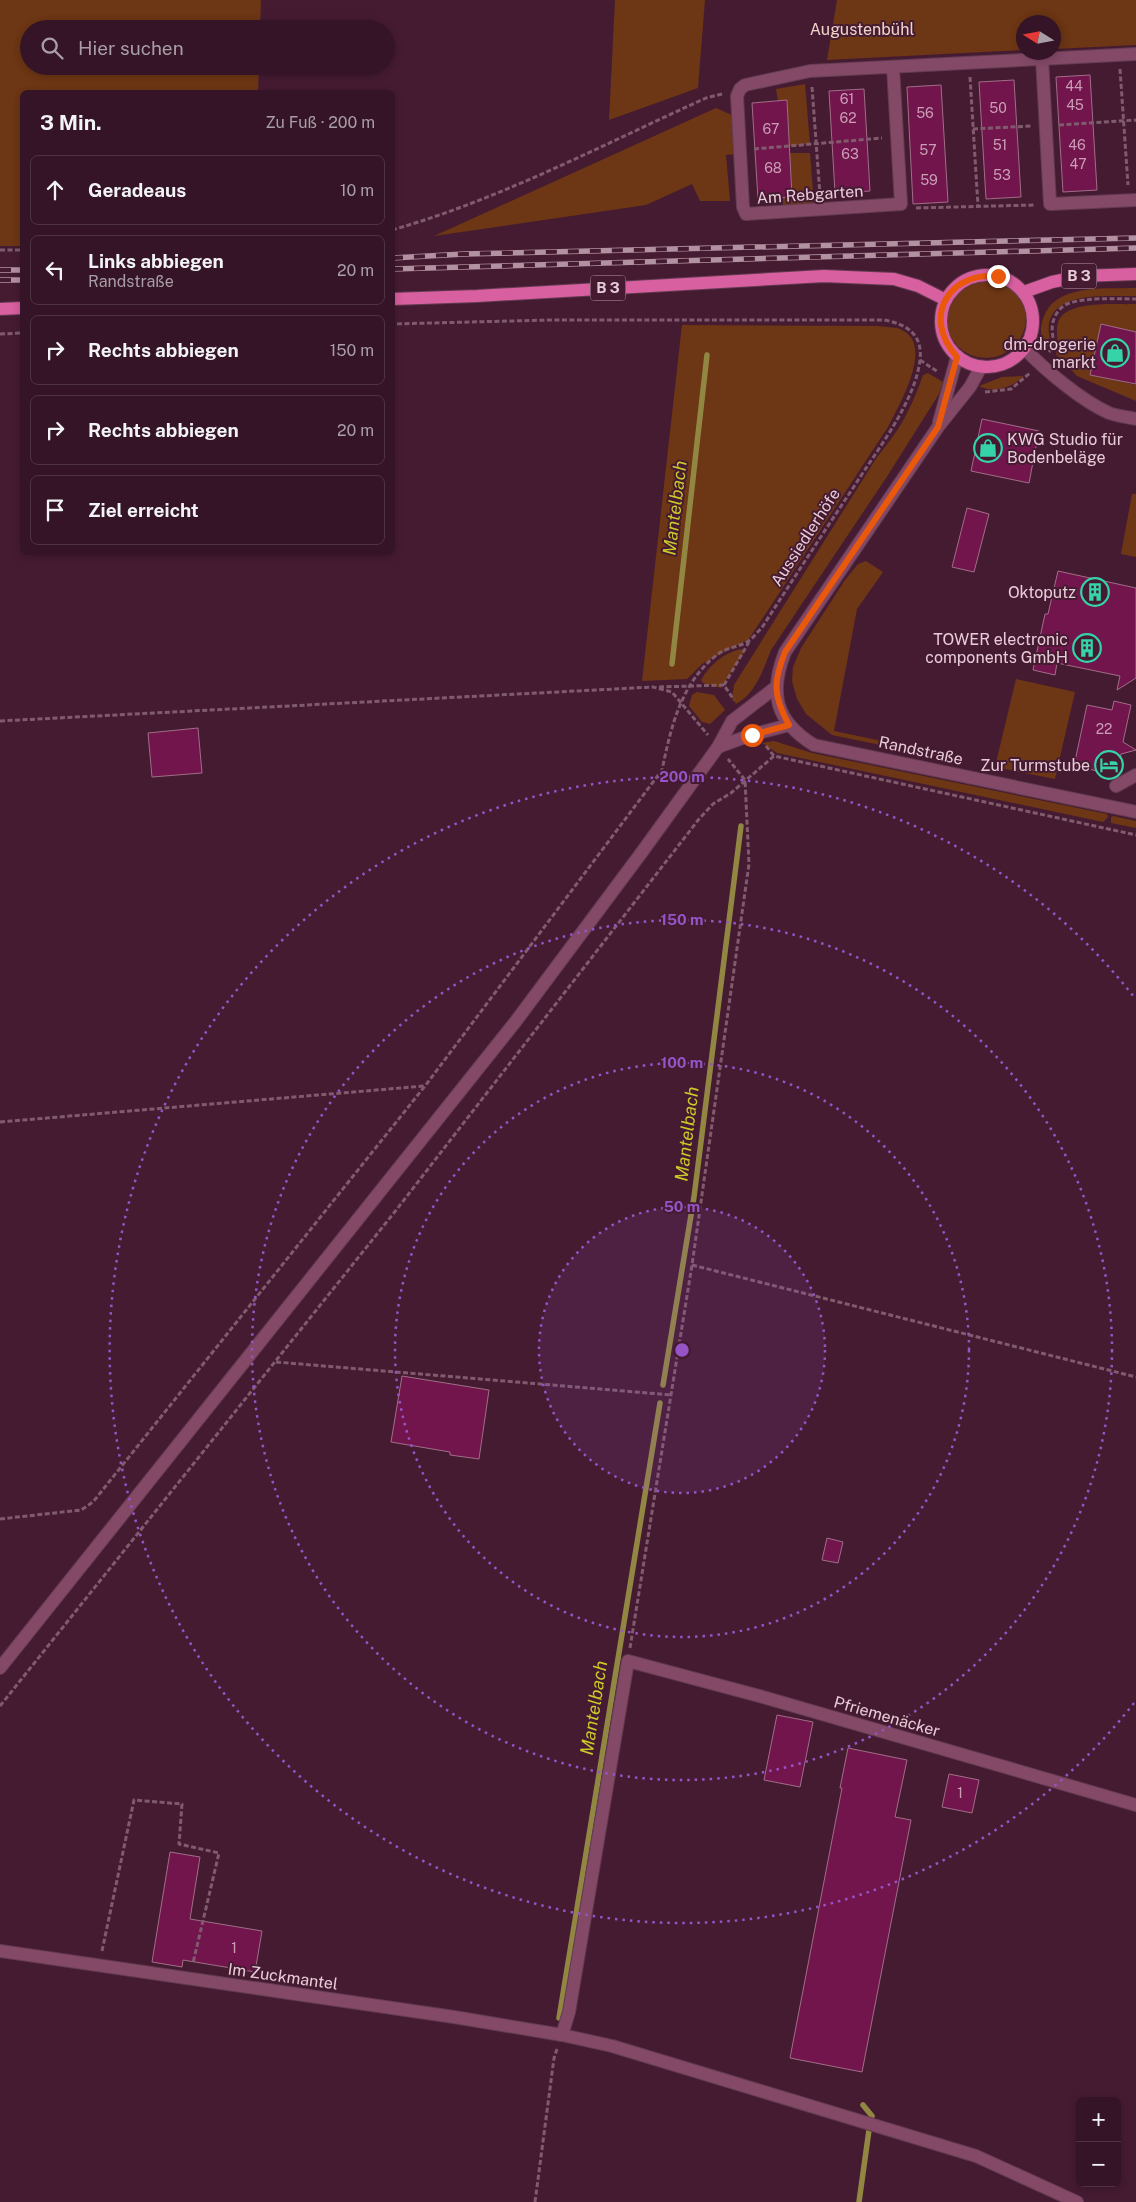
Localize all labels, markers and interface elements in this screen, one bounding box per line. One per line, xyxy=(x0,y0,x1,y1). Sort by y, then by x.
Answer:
north arrow xyxy=(1016,15,1061,60)
search box xyxy=(20,20,395,75)
park label: Augustenbühl xyxy=(810,20,914,39)
icon: search xyxy=(38,34,66,62)
text: Hier suchen xyxy=(78,37,184,59)
house number: 44 xyxy=(1065,78,1083,94)
house number: 61 xyxy=(840,91,854,107)
house number: 45 xyxy=(1066,97,1084,113)
house number: 50 xyxy=(989,100,1007,116)
house number: 56 xyxy=(916,105,934,121)
text: 3 Min. xyxy=(40,110,102,135)
house number: 62 xyxy=(839,110,857,126)
text: Zu Fuß · 200 m xyxy=(265,113,375,132)
house number: 67 xyxy=(763,121,779,137)
house number: 51 xyxy=(993,137,1007,153)
house number: 46 xyxy=(1068,137,1086,153)
house number: 57 xyxy=(919,142,937,158)
house number: 63 xyxy=(841,146,859,162)
house number: 47 xyxy=(1069,156,1087,172)
house number: 68 xyxy=(764,160,782,176)
house number: 53 xyxy=(993,167,1011,183)
house number: 59 xyxy=(920,172,938,188)
icon: ahead xyxy=(41,176,69,204)
text: Geradeaus xyxy=(88,179,186,201)
text: 10 m xyxy=(340,181,374,200)
street label: Am Rebgarten xyxy=(756,181,864,208)
text: Links abbiegen xyxy=(88,250,224,272)
icon: left xyxy=(41,256,69,284)
text: 20 m xyxy=(337,261,374,280)
road number: B 3 xyxy=(1062,264,1096,288)
route end xyxy=(987,265,1010,288)
text: Randstraße xyxy=(88,272,174,291)
road number: B 3 xyxy=(590,276,626,300)
place label: dm-drogerie markt xyxy=(1004,335,1096,372)
icon: right xyxy=(41,336,69,364)
shop icon: dm-drogerie markt xyxy=(1100,338,1130,368)
text: Rechts abbiegen xyxy=(88,339,239,361)
text: 150 m xyxy=(330,341,374,360)
icon: right xyxy=(41,416,69,444)
text: Rechts abbiegen xyxy=(88,419,239,441)
text: 20 m xyxy=(337,421,374,440)
place label: KWG Studio für Bodenbeläge xyxy=(1007,430,1123,467)
shop icon: KWG Studio für Bodenbeläge xyxy=(973,433,1003,463)
water label: Mantelbach xyxy=(658,459,691,557)
street label: Aussiedlerhöfe xyxy=(767,485,844,590)
icon: arrive xyxy=(41,496,69,524)
text: Ziel erreicht xyxy=(88,499,199,521)
building icon: Oktoputz xyxy=(1080,577,1110,607)
place label: Oktoputz xyxy=(1008,583,1076,602)
place label: TOWER electronic components GmbH xyxy=(925,630,1068,667)
building icon: TOWER electronic components GmbH xyxy=(1072,633,1102,663)
house number: 22 xyxy=(1096,721,1112,737)
route start xyxy=(741,724,764,747)
street label: Randstraße xyxy=(877,732,965,769)
hotel icon: Zur Turmstube xyxy=(1094,750,1124,780)
place label: Zur Turmstube xyxy=(980,756,1090,775)
text: 200 m xyxy=(659,768,705,785)
text: 150 m xyxy=(660,911,704,928)
text: 100 m xyxy=(661,1054,703,1071)
water label: Mantelbach xyxy=(670,1085,703,1183)
text: 50 m xyxy=(664,1198,700,1215)
centre of rings xyxy=(673,1341,691,1359)
water label: Mantelbach xyxy=(576,1659,611,1757)
street label: Pfriemenäcker xyxy=(832,1692,942,1741)
house number: 1 xyxy=(957,1785,963,1801)
house number: 1 xyxy=(231,1940,237,1956)
street label: Im Zuckmantel xyxy=(227,1959,339,1994)
map controls xyxy=(1076,2097,1121,2187)
button: + xyxy=(1076,2097,1121,2142)
button: − xyxy=(1076,2142,1121,2187)

